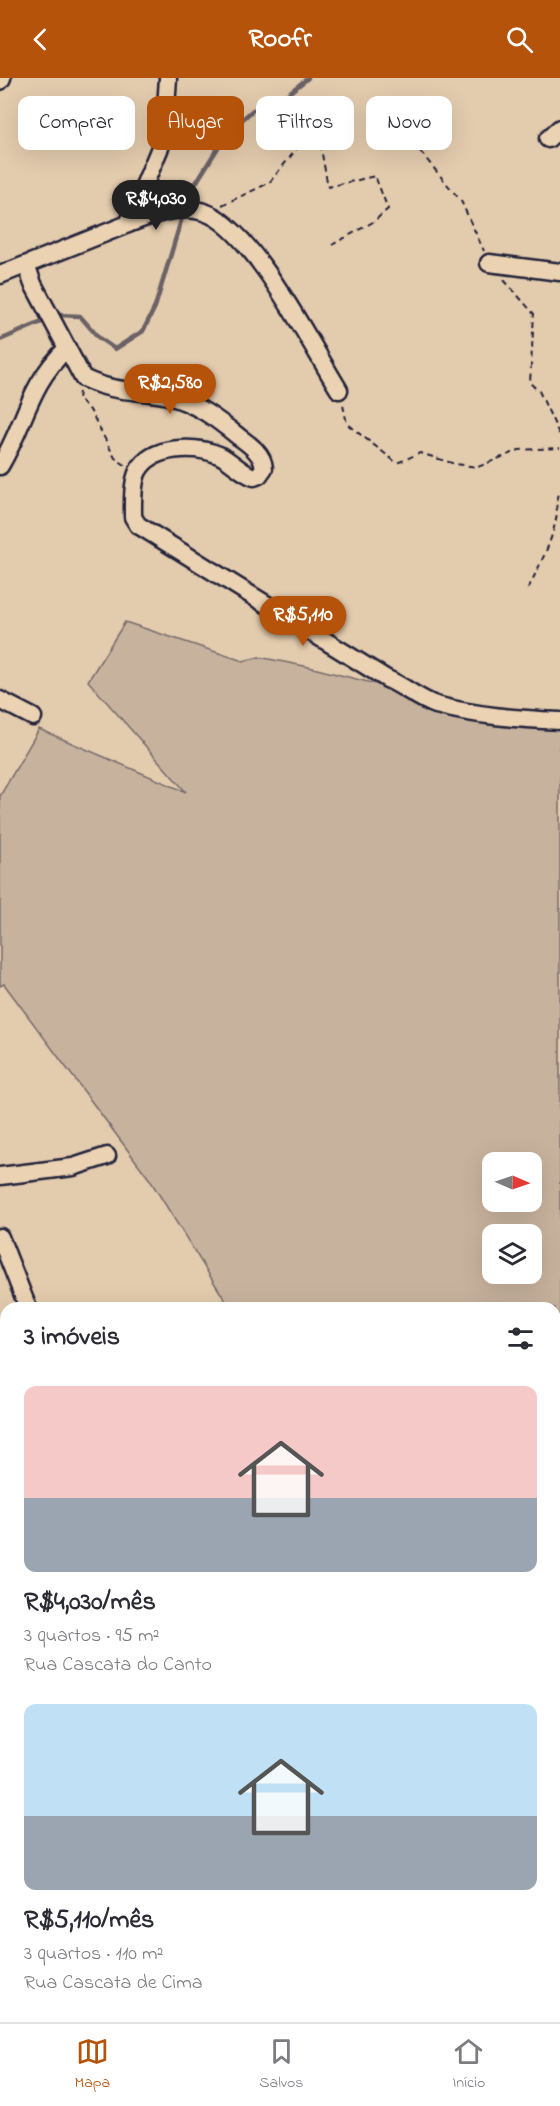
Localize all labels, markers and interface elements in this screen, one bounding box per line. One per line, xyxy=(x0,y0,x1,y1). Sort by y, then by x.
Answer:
text: Roofr xyxy=(248,20,312,59)
icon: back xyxy=(24,23,57,56)
icon: search xyxy=(503,23,536,56)
chip: Comprar xyxy=(18,96,135,150)
chip: Alugar xyxy=(147,96,244,150)
chip: Filtros xyxy=(256,96,354,150)
chip: Novo xyxy=(366,96,452,150)
pin: R$4,030 xyxy=(101,180,211,231)
text: R$4,030 xyxy=(126,185,186,214)
pin: R$2,580 xyxy=(115,364,225,415)
text: R$2,580 xyxy=(138,369,202,398)
pin: R$5,110 xyxy=(248,596,358,647)
text: R$5,110 xyxy=(273,601,333,630)
north arrow xyxy=(482,1152,542,1212)
map controls xyxy=(482,1152,542,1284)
button: layers xyxy=(482,1224,542,1284)
text: 3 imóveis xyxy=(24,1319,120,1357)
icon: filters xyxy=(504,1322,537,1355)
icon: home xyxy=(227,1425,335,1533)
text: R$4,030/mês xyxy=(24,1584,156,1622)
text: 3 quartos · 95 m² xyxy=(24,1622,159,1651)
text: Rua Cascata do Canto xyxy=(24,1651,212,1680)
icon: home xyxy=(227,1743,335,1851)
text: R$5,110/mês xyxy=(24,1902,154,1940)
text: 3 quartos · 110 m² xyxy=(24,1940,163,1969)
text: Rua Cascata de Cima xyxy=(24,1969,203,1998)
tab: Mapa xyxy=(75,2035,110,2095)
tab: Salvos xyxy=(259,2035,303,2095)
tab: Início xyxy=(452,2035,485,2095)

